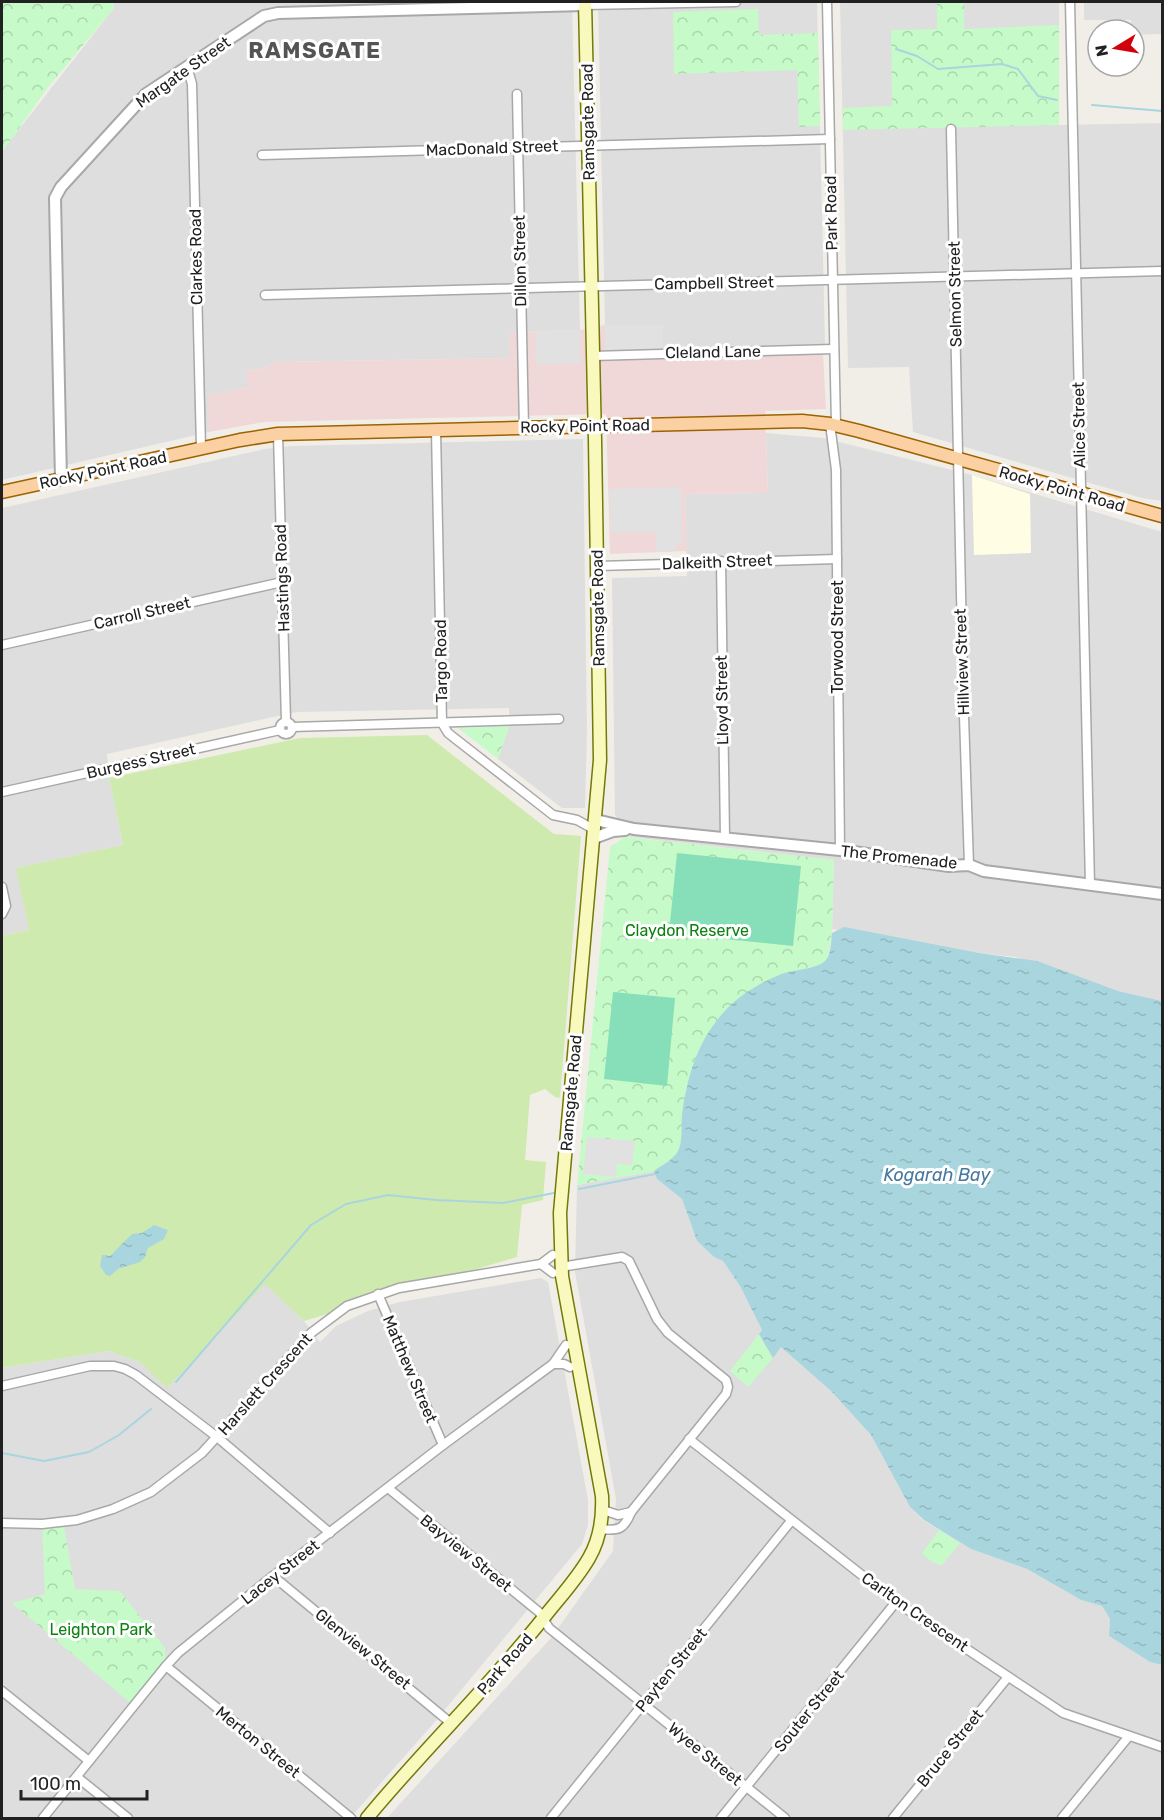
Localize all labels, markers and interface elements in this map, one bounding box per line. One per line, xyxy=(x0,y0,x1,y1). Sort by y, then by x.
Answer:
north arrow xyxy=(1086,18,1146,78)
street label: Margate Street xyxy=(132,32,234,112)
district label: RAMSGATE xyxy=(248,37,382,64)
text: N xyxy=(1091,43,1112,58)
street label: Ramsgate Road xyxy=(577,63,599,181)
street label: MacDonald Street xyxy=(425,136,559,160)
street label: Park Road xyxy=(821,175,841,251)
street label: Clarkes Road xyxy=(186,209,206,305)
street label: Dillon Street xyxy=(510,215,530,307)
street label: Selmon Street xyxy=(945,241,965,347)
street label: Campbell Street xyxy=(654,272,774,294)
street label: Cleland Lane xyxy=(665,342,761,362)
street label: Alice Street xyxy=(1069,382,1089,468)
street label: Rocky Point Road xyxy=(520,415,650,437)
street label: Rocky Point Road xyxy=(38,447,168,493)
street label: Rocky Point Road xyxy=(997,462,1127,516)
street label: Hastings Road xyxy=(271,524,293,632)
street label: Ramsgate Road xyxy=(587,549,609,667)
street label: Dalkeith Street xyxy=(661,551,773,573)
street label: Torwood Street xyxy=(828,580,847,694)
street label: Carroll Street xyxy=(92,593,192,633)
street label: Hillview Street xyxy=(951,608,973,716)
street label: Targo Road xyxy=(431,619,451,703)
street label: Lloyd Street xyxy=(712,655,732,745)
street label: Burgess Street xyxy=(85,739,197,783)
street label: The Promenade xyxy=(840,841,958,873)
park label: Claydon Reserve xyxy=(625,921,749,940)
street label: Ramsgate Road xyxy=(556,1034,586,1152)
water label: Kogarah Bay xyxy=(883,1164,992,1186)
street label: Matthew Street xyxy=(379,1312,441,1426)
street label: Harslett Crescent xyxy=(214,1329,316,1439)
street label: Bayview Street xyxy=(416,1510,516,1596)
street label: Lacey Street xyxy=(237,1536,323,1608)
street label: Carlton Crescent xyxy=(858,1568,972,1656)
street label: Glenview Street xyxy=(311,1605,415,1693)
park label: Leighton Park xyxy=(49,1620,153,1639)
street label: Payten Street xyxy=(631,1624,711,1716)
street label: Park Road xyxy=(473,1629,537,1699)
street label: Souter Street xyxy=(770,1666,848,1756)
street label: Merton Street xyxy=(212,1702,304,1782)
street label: Bruce Street xyxy=(913,1705,987,1791)
street label: Wyee Street xyxy=(664,1718,746,1790)
scale bar xyxy=(21,1763,147,1801)
text: 100 m xyxy=(30,1773,81,1795)

